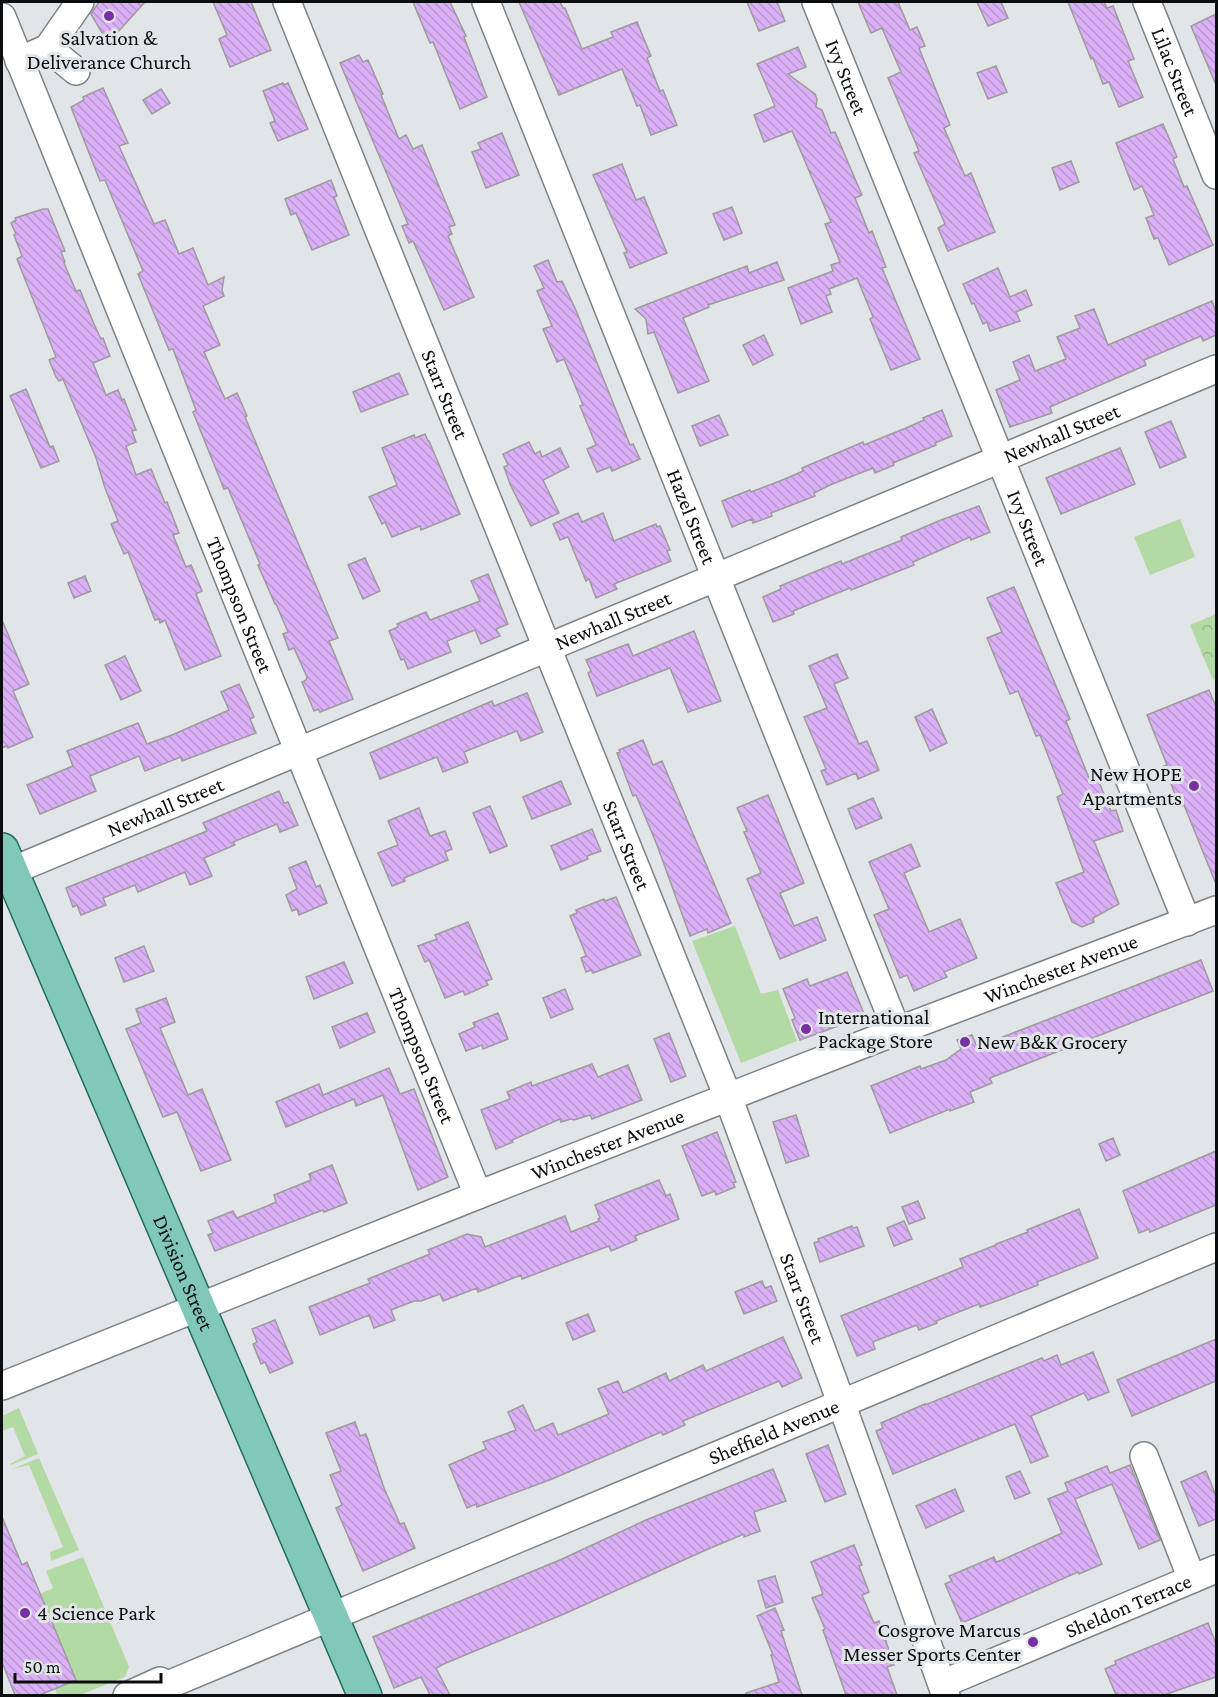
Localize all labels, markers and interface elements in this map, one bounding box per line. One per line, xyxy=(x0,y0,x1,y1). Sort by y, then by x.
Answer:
marker: Salvation & Deliverance Church xyxy=(102,9,116,23)
street label: Lilac Street xyxy=(1146,24,1204,120)
place label: Salvation & Deliverance Church xyxy=(27,26,191,74)
street label: Ivy Street xyxy=(820,36,873,119)
street label: Starr Street xyxy=(416,346,474,444)
street label: Newhall Street xyxy=(1000,398,1124,468)
street label: Hazel Street xyxy=(662,465,722,568)
street label: Ivy Street xyxy=(1002,487,1054,570)
street label: Thompson Street xyxy=(201,534,278,677)
street label: Newhall Street xyxy=(551,585,676,655)
place label: New HOPE Apartments xyxy=(1083,762,1182,810)
street label: Newhall Street xyxy=(104,772,228,842)
marker: New HOPE Apartments xyxy=(1187,779,1201,793)
street label: Starr Street xyxy=(598,797,656,894)
street label: Winchester Avenue xyxy=(981,929,1141,1009)
street label: Thompson Street xyxy=(383,984,460,1128)
place label: International Package Store xyxy=(818,1005,933,1053)
marker: International Package Store xyxy=(799,1022,813,1036)
place label: New B&K Grocery xyxy=(977,1030,1127,1054)
marker: New B&K Grocery xyxy=(958,1035,972,1049)
street label: Winchester Avenue xyxy=(528,1104,688,1185)
street label: Division Street xyxy=(148,1211,219,1335)
street label: Starr Street xyxy=(775,1250,831,1348)
street label: Sheffield Avenue xyxy=(705,1394,843,1470)
street label: Sheldon Terrace xyxy=(1062,1569,1195,1643)
place label: 4 Science Park xyxy=(37,1601,155,1625)
marker: 4 Science Park xyxy=(18,1606,32,1620)
place label: Cosgrove Marcus Messer Sports Center xyxy=(843,1618,1022,1666)
marker: Cosgrove Marcus Messer Sports Center xyxy=(1026,1635,1040,1649)
scale bar xyxy=(15,1646,160,1684)
text: 50 m xyxy=(24,1657,61,1677)

